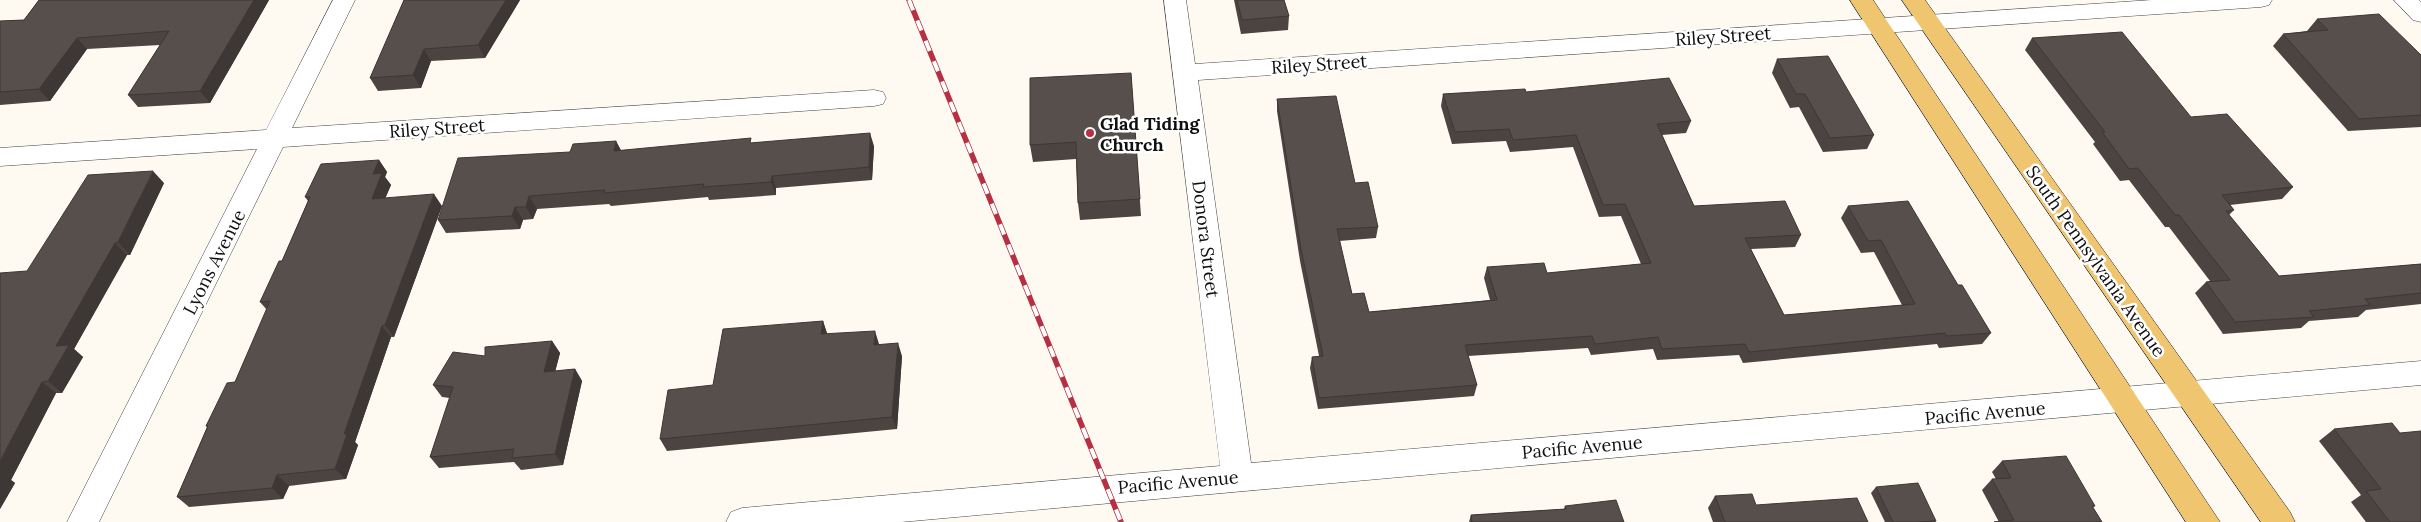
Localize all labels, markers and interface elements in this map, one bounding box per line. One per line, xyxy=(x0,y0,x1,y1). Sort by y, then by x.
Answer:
street label: Riley Street xyxy=(1674,21,1772,51)
street label: Riley Street xyxy=(1270,49,1368,79)
place label: Glad Tiding Church xyxy=(1100,112,1201,156)
street label: Riley Street xyxy=(388,113,486,143)
marker: Glad Tiding Church xyxy=(1084,127,1096,139)
street label: South Pennsylvania Avenue xyxy=(2021,161,2171,361)
street label: Donora Street xyxy=(1187,179,1225,299)
street label: Lyons Avenue xyxy=(178,205,250,318)
street label: Pacific Avenue xyxy=(1924,396,2047,430)
street label: Pacific Avenue xyxy=(1521,430,1644,464)
street label: Pacific Avenue xyxy=(1117,465,1240,499)

